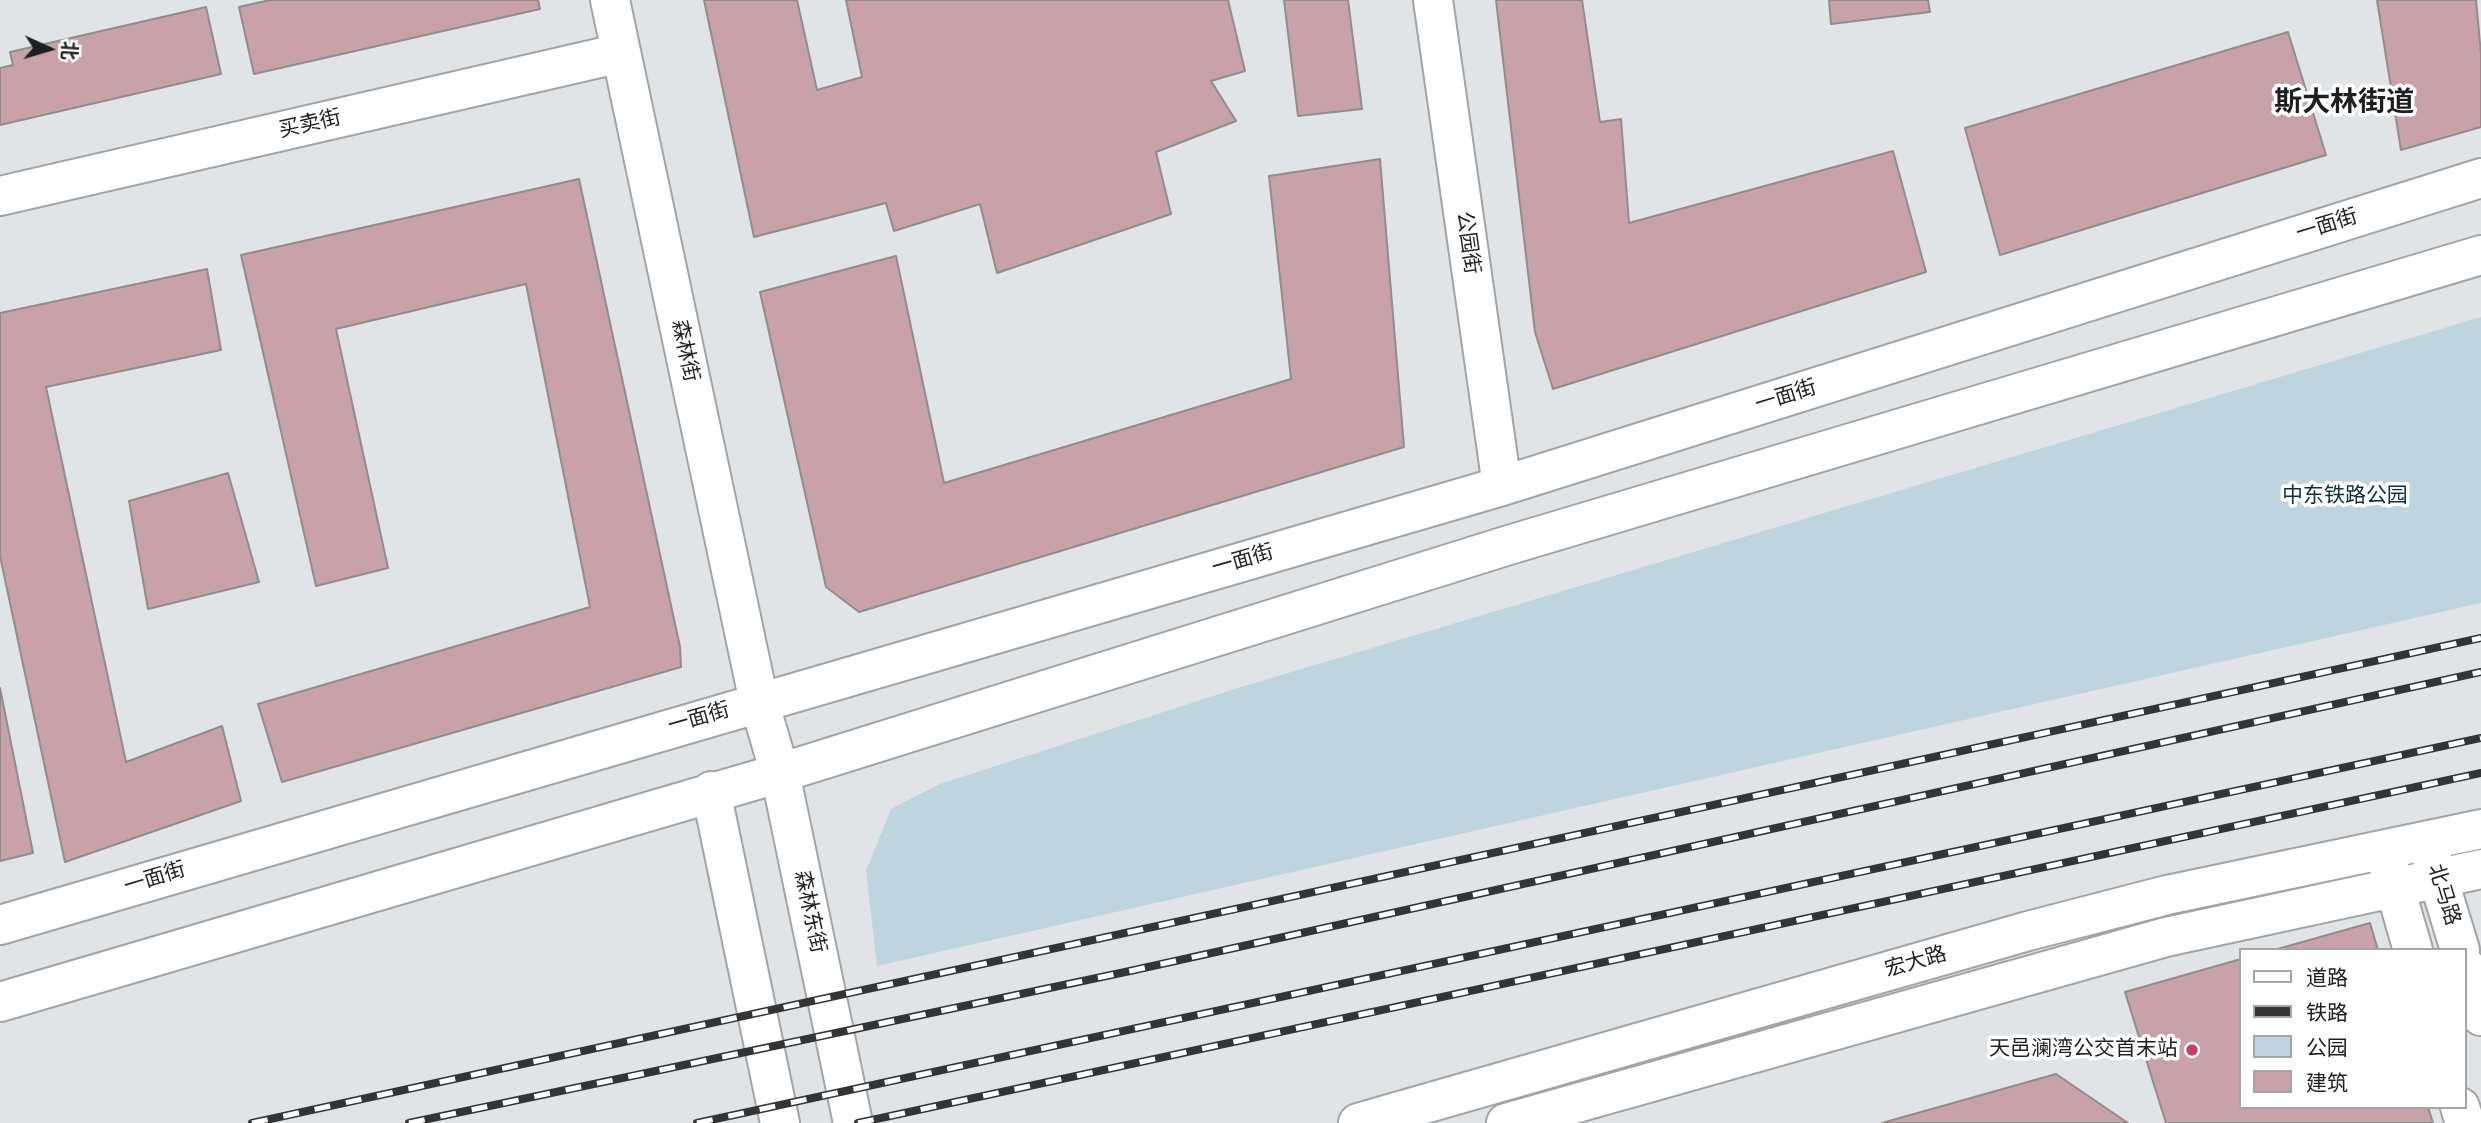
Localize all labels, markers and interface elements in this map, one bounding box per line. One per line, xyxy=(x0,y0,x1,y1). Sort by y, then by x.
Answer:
north arrow xyxy=(14,14,84,84)
text: 北 xyxy=(55,40,86,61)
district label: 斯大林街道 xyxy=(2274,87,2414,121)
street label: 买卖街 xyxy=(276,106,344,144)
street label: 一面街 xyxy=(2293,205,2361,247)
street label: 公园街 xyxy=(1450,210,1484,276)
street label: 森林街 xyxy=(665,318,703,384)
street label: 一面街 xyxy=(1752,376,1820,418)
park label: 中东铁路公园 xyxy=(2282,484,2408,510)
street label: 一面街 xyxy=(1209,540,1277,582)
street label: 一面街 xyxy=(665,698,733,740)
street label: 一面街 xyxy=(121,858,189,900)
street label: 北马路 xyxy=(2422,861,2464,929)
street label: 森林东街 xyxy=(788,868,830,956)
street label: 宏大路 xyxy=(1882,942,1950,984)
legend xyxy=(2240,948,2467,1109)
text: 道路 xyxy=(2306,961,2348,993)
text: 铁路 xyxy=(2306,996,2348,1028)
text: 公园 xyxy=(2306,1031,2348,1063)
place label: 天邑澜湾公交首末站 xyxy=(1989,1037,2178,1063)
marker: 天邑澜湾公交首末站 xyxy=(2184,1042,2200,1058)
text: 建筑 xyxy=(2306,1066,2348,1098)

